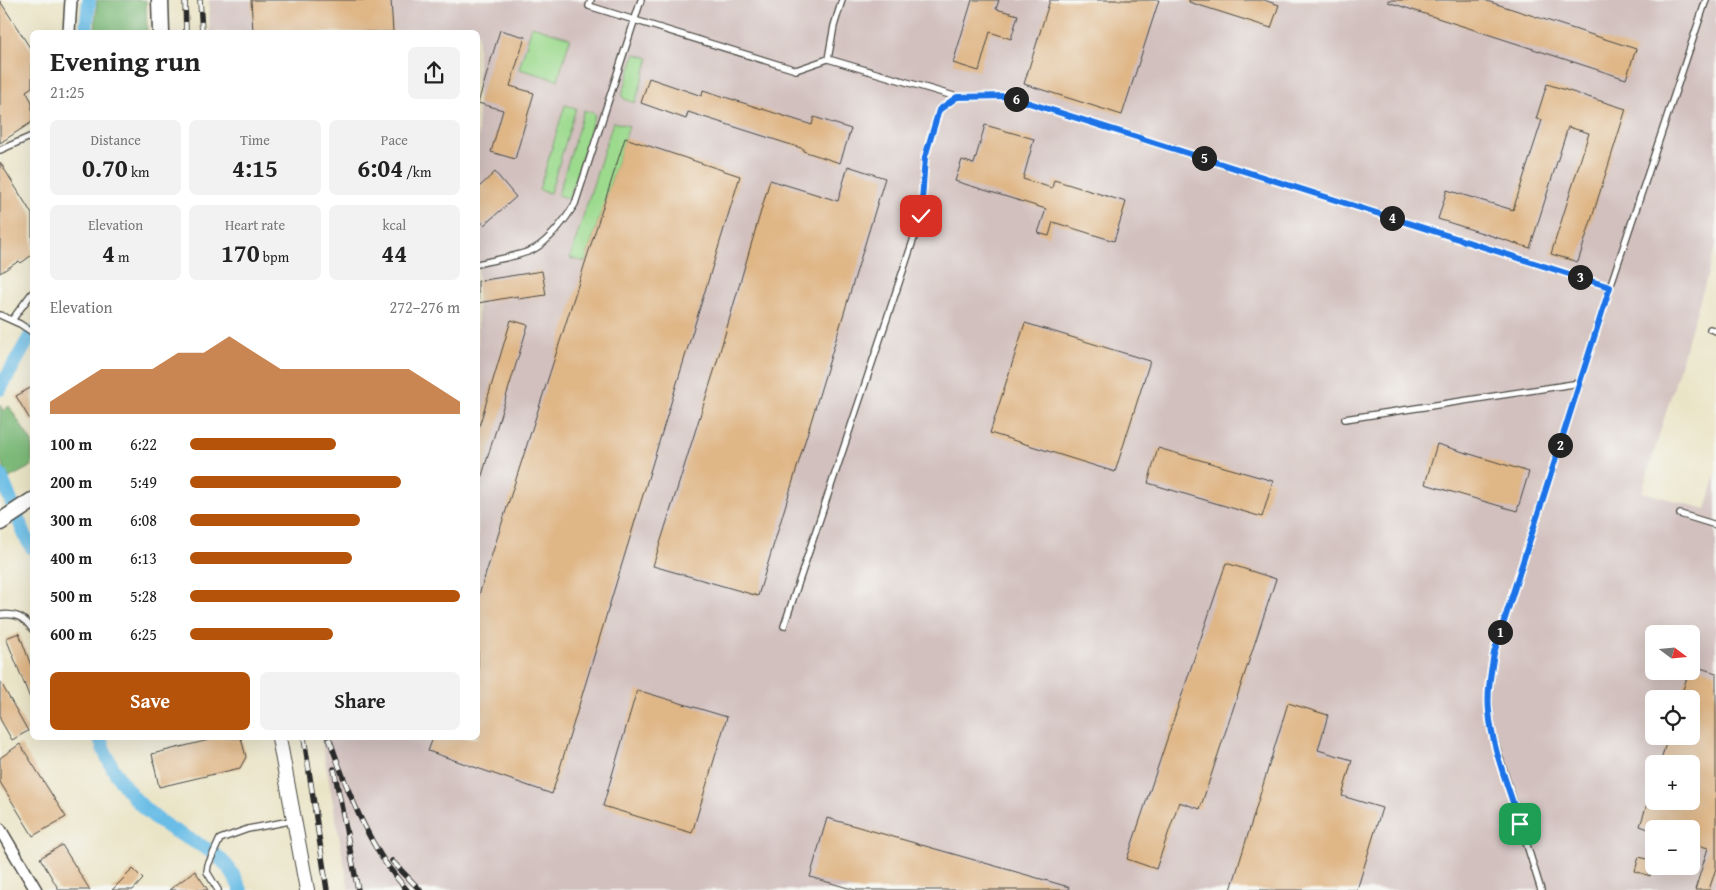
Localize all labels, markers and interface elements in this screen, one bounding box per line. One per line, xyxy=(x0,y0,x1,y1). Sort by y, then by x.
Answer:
text: Evening run xyxy=(50,40,201,81)
button: share xyxy=(408,47,460,99)
text: 21:25 xyxy=(50,80,85,104)
pin: 6 xyxy=(1004,86,1028,112)
text: 6 xyxy=(1013,89,1020,109)
text: Distance xyxy=(91,130,141,150)
text: Time xyxy=(240,130,270,150)
text: Pace xyxy=(381,130,408,150)
pin: 5 xyxy=(1192,146,1216,170)
text: 5 xyxy=(1201,148,1208,168)
text: 0.70 xyxy=(82,150,128,186)
text: 4:15 xyxy=(232,150,278,186)
text: 6:04 xyxy=(357,150,403,186)
text: km xyxy=(128,162,149,182)
text: /km xyxy=(403,162,431,182)
pin xyxy=(900,195,942,237)
icon: check xyxy=(907,202,935,230)
pin: 4 xyxy=(1380,206,1404,230)
text: 4 xyxy=(1389,208,1396,228)
text: Elevation xyxy=(88,215,143,235)
text: Heart rate xyxy=(225,215,285,235)
text: kcal xyxy=(382,215,406,235)
text: 4 xyxy=(102,235,115,271)
text: 170 xyxy=(221,235,260,271)
text: 44 xyxy=(381,235,407,271)
text: m xyxy=(115,247,129,267)
text: bpm xyxy=(260,247,289,267)
pin: 3 xyxy=(1568,264,1592,290)
text: 3 xyxy=(1577,267,1584,287)
text: Elevation xyxy=(50,295,113,319)
text: 272–276 m xyxy=(390,295,460,319)
text: 100 m xyxy=(50,432,92,456)
text: 6:22 xyxy=(130,432,157,456)
pin: 2 xyxy=(1548,432,1572,458)
text: 2 xyxy=(1557,435,1564,455)
text: 200 m xyxy=(50,470,92,494)
text: 5:49 xyxy=(130,470,157,494)
text: 300 m xyxy=(50,508,92,532)
text: 6:08 xyxy=(130,508,157,532)
text: 400 m xyxy=(50,546,92,570)
text: 6:13 xyxy=(130,546,157,570)
text: 500 m xyxy=(50,584,92,608)
text: 5:28 xyxy=(130,584,157,608)
pin: 1 xyxy=(1488,620,1512,644)
text: 600 m xyxy=(50,622,92,646)
text: 6:25 xyxy=(130,622,157,646)
text: 1 xyxy=(1497,622,1504,642)
north arrow xyxy=(1645,625,1700,680)
map controls xyxy=(1645,625,1700,875)
button: Save xyxy=(50,672,250,730)
button: Share xyxy=(260,672,460,730)
button: locate xyxy=(1645,690,1700,745)
button: + xyxy=(1645,755,1700,810)
pin xyxy=(1499,803,1541,845)
icon: arrive xyxy=(1506,810,1534,838)
button: − xyxy=(1645,820,1700,875)

